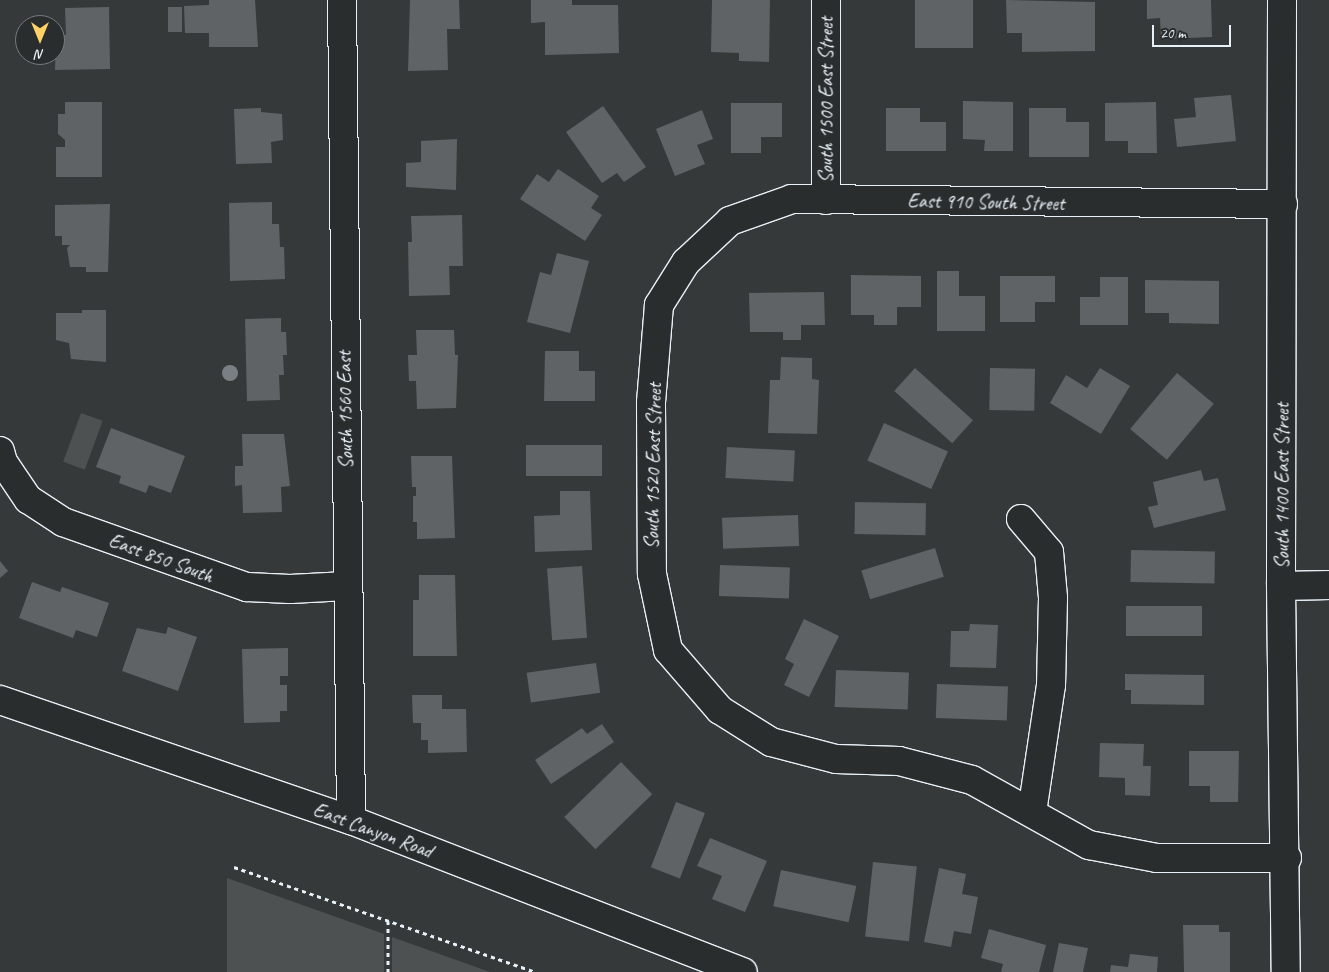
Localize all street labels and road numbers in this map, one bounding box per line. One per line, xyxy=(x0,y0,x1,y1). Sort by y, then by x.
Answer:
street label: South 1500 East Street xyxy=(814,17,838,183)
street label: East 910 South Street xyxy=(907,189,1065,215)
street label: South 1560 East xyxy=(332,351,358,469)
street label: South 1520 East Street xyxy=(640,383,666,549)
street label: South 1400 East Street xyxy=(1270,403,1294,569)
street label: East 850 South xyxy=(106,528,216,588)
street label: East Canyon Road xyxy=(310,797,436,863)

